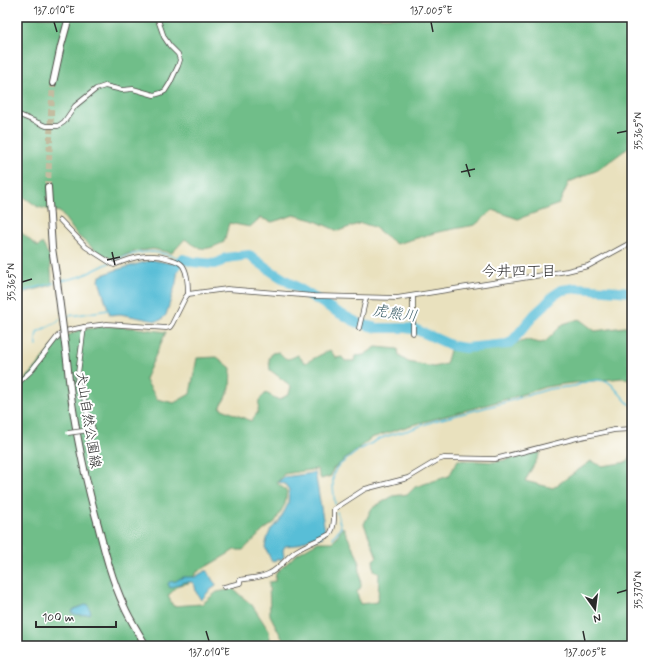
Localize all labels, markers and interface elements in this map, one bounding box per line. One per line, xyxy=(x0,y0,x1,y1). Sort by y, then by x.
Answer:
text: 137.010°E xyxy=(33,4,75,18)
text: 137.005°E xyxy=(410,4,453,18)
text: 35.365°N xyxy=(632,112,646,150)
district label: 今井四丁目 xyxy=(481,262,557,282)
text: 35.365°N xyxy=(5,263,19,301)
water label: 虎熊川 xyxy=(371,301,419,327)
street label: 犬山自然公園線 xyxy=(71,370,105,470)
text: 35.370°N xyxy=(632,571,646,609)
north arrow xyxy=(575,589,615,629)
scale bar xyxy=(36,603,116,629)
text: 100 m xyxy=(42,610,74,626)
text: N xyxy=(592,610,602,625)
text: 137.010°E xyxy=(188,646,230,660)
text: 137.005°E xyxy=(564,646,607,660)

